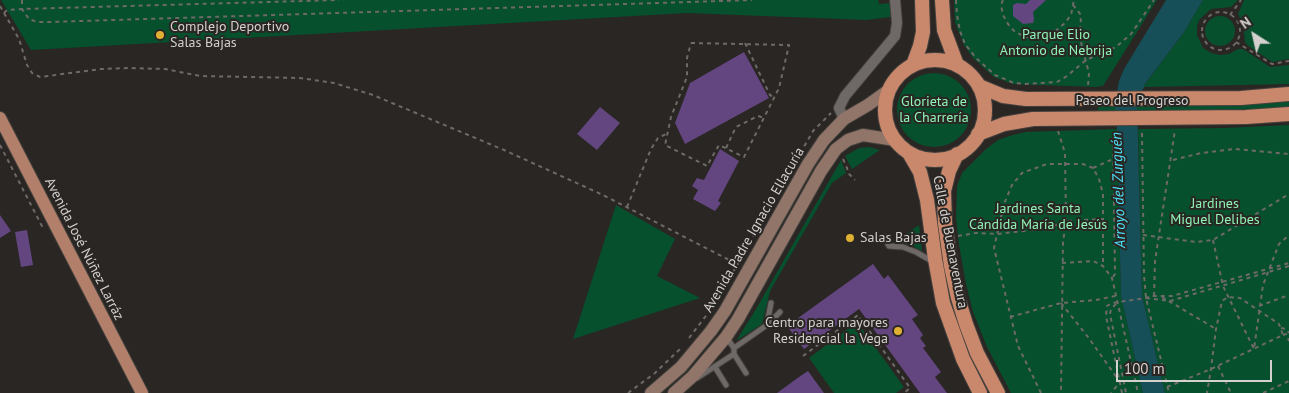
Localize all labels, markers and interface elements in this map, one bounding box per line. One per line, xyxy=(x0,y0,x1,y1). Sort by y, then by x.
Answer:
north arrow xyxy=(1229,10,1279,60)
text: N xyxy=(1236,13,1254,33)
place label: Complejo Deportivo Salas Bajas xyxy=(170,19,289,52)
park label: Parque Elio Antonio de Nebrija xyxy=(1000,27,1112,59)
marker: Complejo Deportivo Salas Bajas xyxy=(154,29,166,41)
street label: Paseo del Progreso xyxy=(1075,93,1189,109)
park label: Glorieta de la Charrería xyxy=(899,94,969,126)
water label: Arroyo del Zurguén xyxy=(1108,132,1130,248)
street label: Avenida Padre Ignacio Ellacuría xyxy=(700,144,808,316)
street label: Calle de Buenaventura xyxy=(929,174,971,310)
street label: Avenida José Núñez Larráz xyxy=(41,175,127,323)
park label: Jardines Miguel Delibes xyxy=(1170,196,1260,228)
park label: Jardines Santa Cándida María de Jesús xyxy=(969,201,1107,233)
place label: Salas Bajas xyxy=(860,230,927,246)
marker: Salas Bajas xyxy=(844,232,856,244)
place label: Centro para mayores Residencial la Vega xyxy=(765,315,888,348)
marker: Centro para mayores Residencial la Vega xyxy=(892,325,904,337)
scale bar xyxy=(1119,350,1275,382)
text: 100 m xyxy=(1124,359,1165,378)

